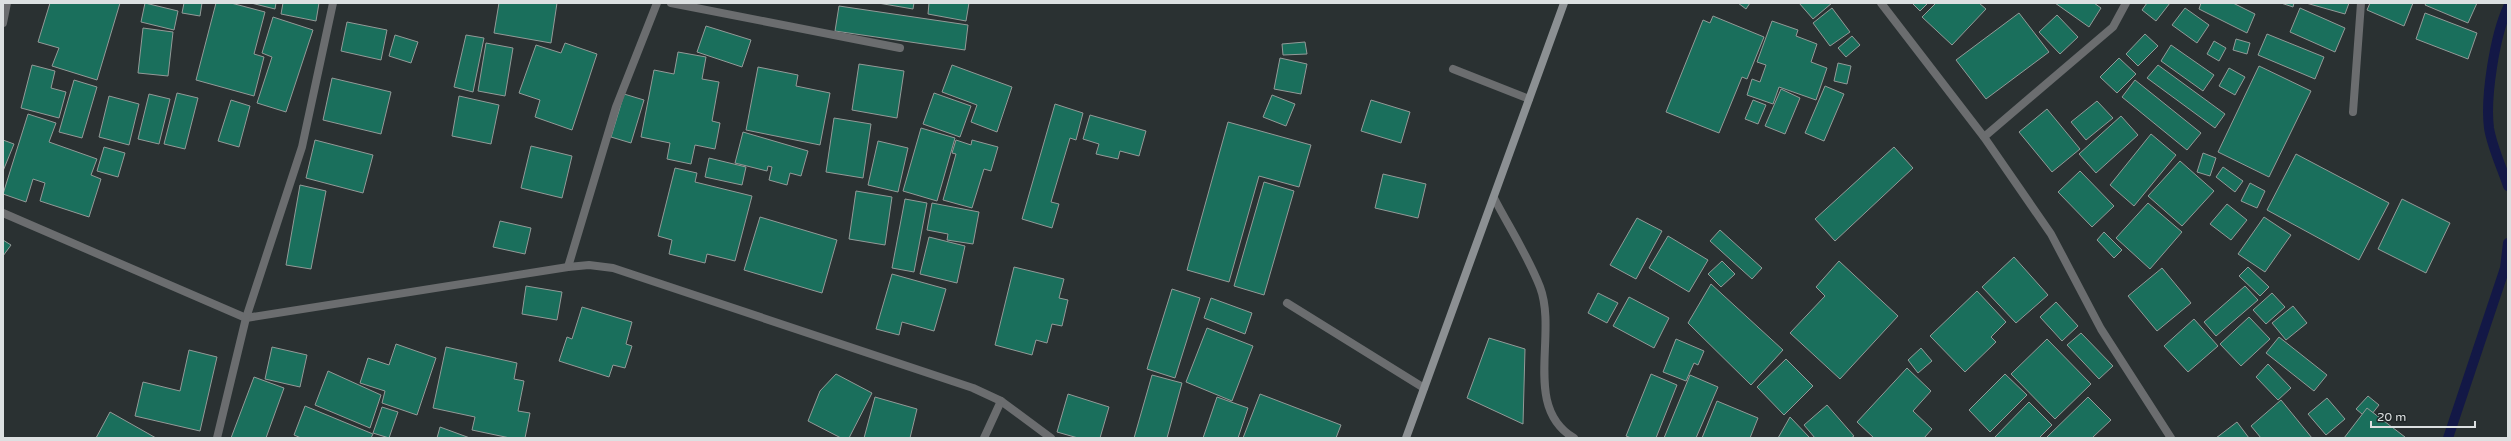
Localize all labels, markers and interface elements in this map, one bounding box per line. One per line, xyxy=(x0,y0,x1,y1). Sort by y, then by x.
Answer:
scale bar xyxy=(2371,403,2475,429)
text: 20 m xyxy=(2377,410,2406,424)

